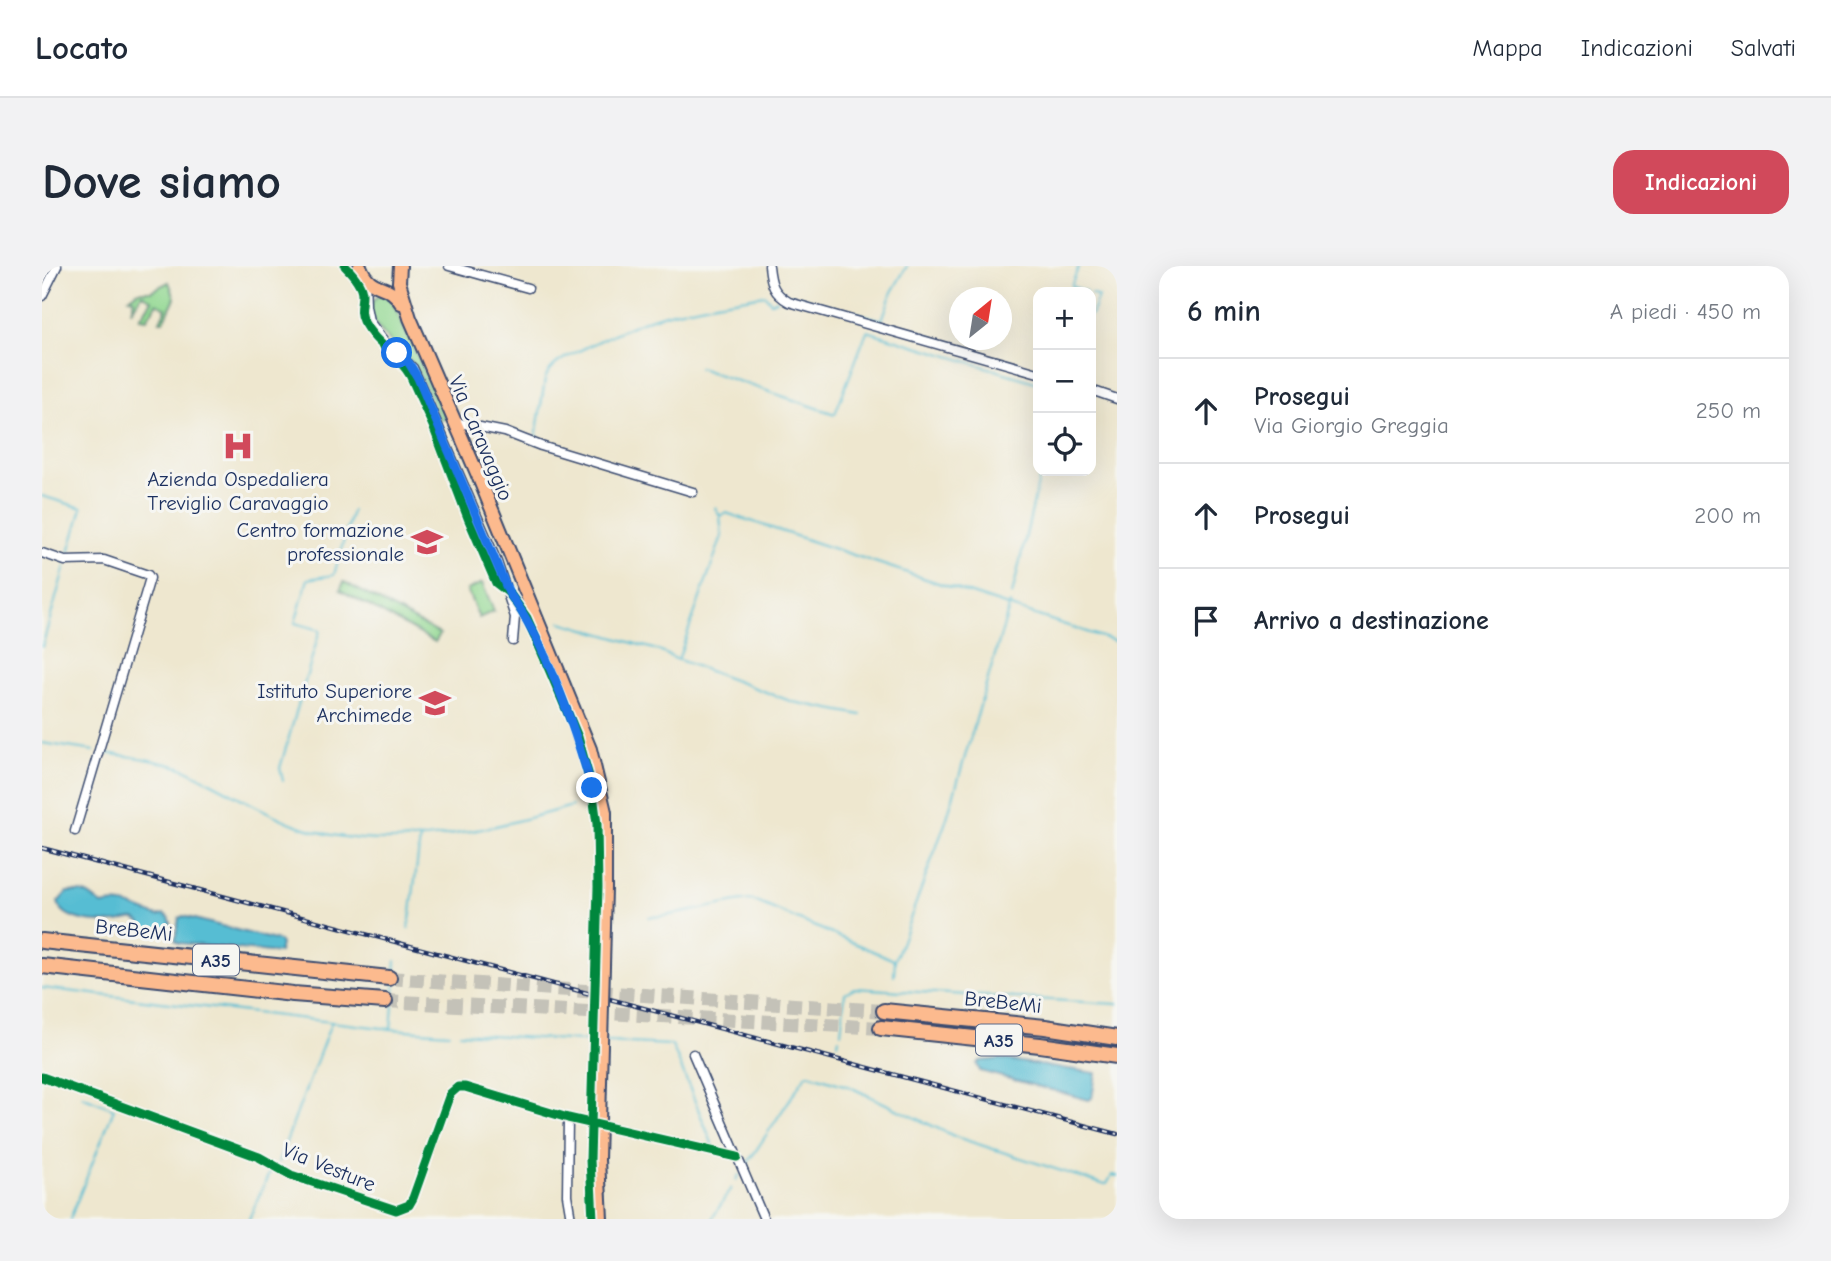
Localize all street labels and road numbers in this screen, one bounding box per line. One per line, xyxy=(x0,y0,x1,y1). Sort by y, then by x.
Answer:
street label: Via Caravaggio xyxy=(444,372,518,504)
street label: BreBeMi xyxy=(94,914,174,946)
road number: A35 xyxy=(193,944,239,975)
street label: BreBeMi xyxy=(963,986,1043,1018)
road number: A35 xyxy=(976,1024,1022,1056)
street label: Via Vesture xyxy=(279,1137,379,1197)

